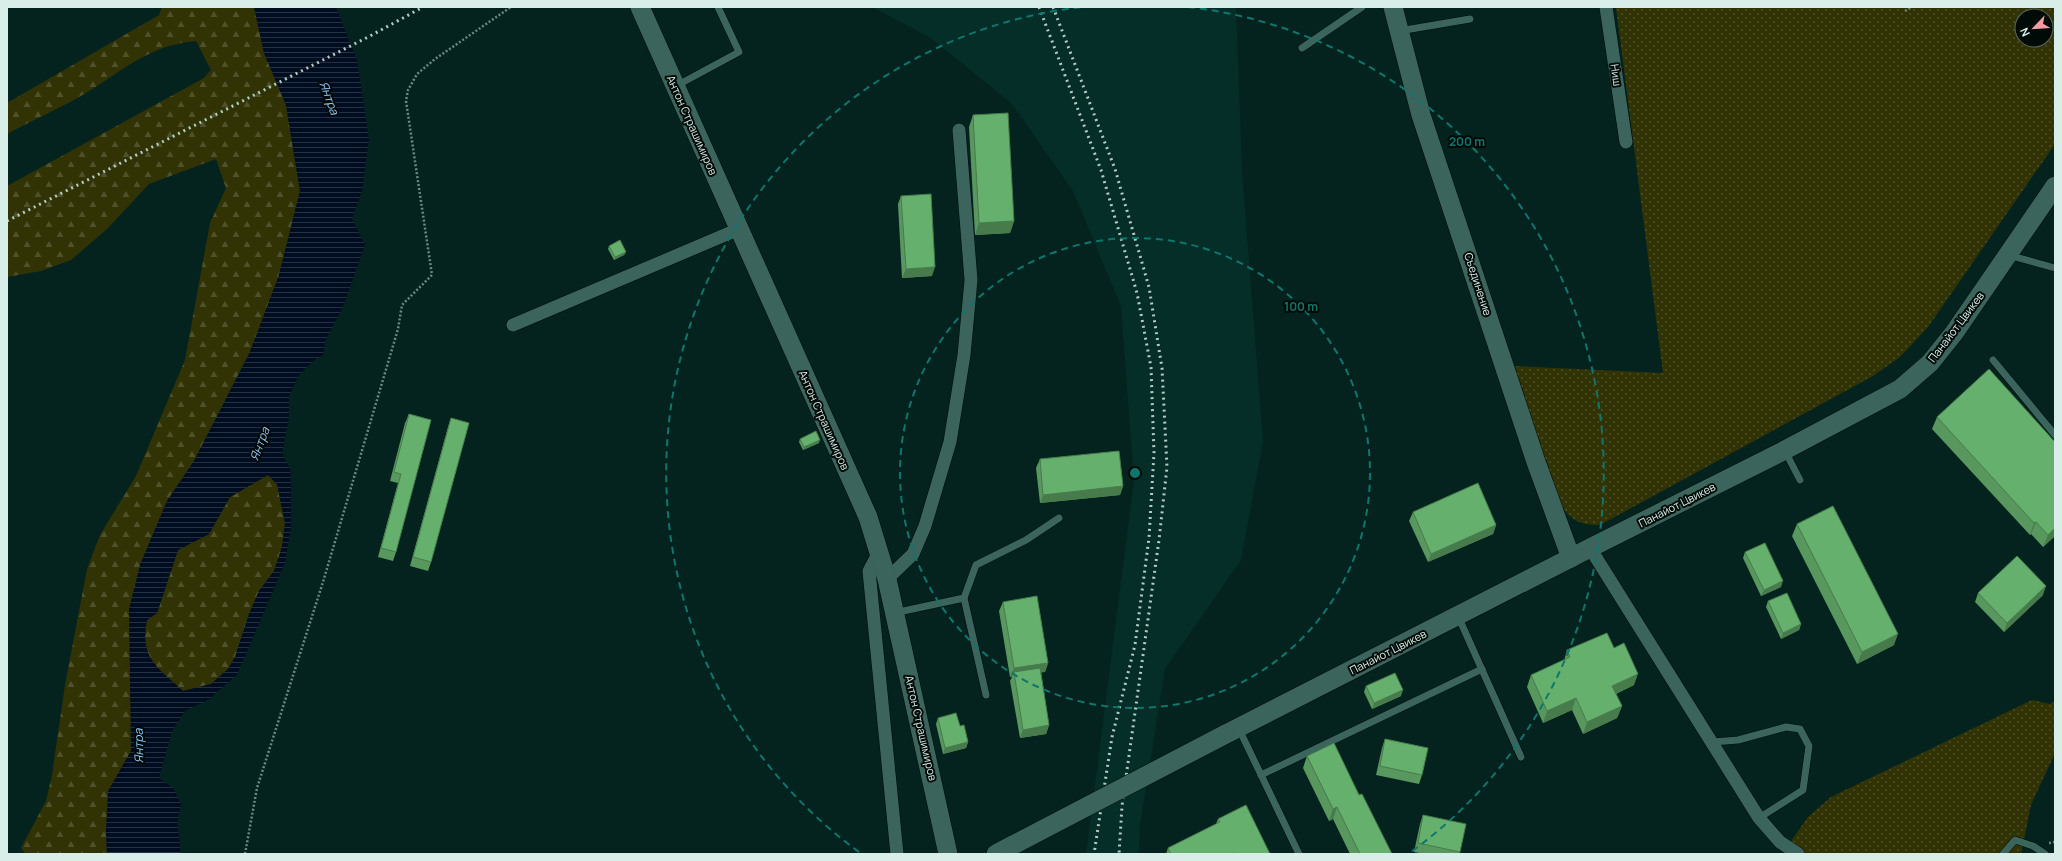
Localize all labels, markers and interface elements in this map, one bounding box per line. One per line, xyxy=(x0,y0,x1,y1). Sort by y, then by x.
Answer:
north arrow xyxy=(2014,8,2054,48)
text: N xyxy=(2016,26,2033,39)
street label: Ниш xyxy=(1608,63,1625,87)
street label: Антон Страшимиров xyxy=(664,73,721,177)
water label: Янтра xyxy=(316,79,344,118)
text: 200 m xyxy=(1449,133,1485,150)
street label: Съединение xyxy=(1461,250,1496,318)
street label: Панайот Цвикев xyxy=(1924,288,1987,365)
text: 100 m xyxy=(1284,298,1318,315)
street label: Антон Страшимиров xyxy=(796,368,853,472)
water label: Янтра xyxy=(246,423,274,463)
centre of rings xyxy=(1128,466,1142,480)
street label: Панайот Цвикев xyxy=(1636,479,1718,530)
street label: Панайот Цвикев xyxy=(1347,626,1429,677)
street label: Антон Страшимиров xyxy=(902,674,941,782)
water label: Янтра xyxy=(130,727,147,763)

